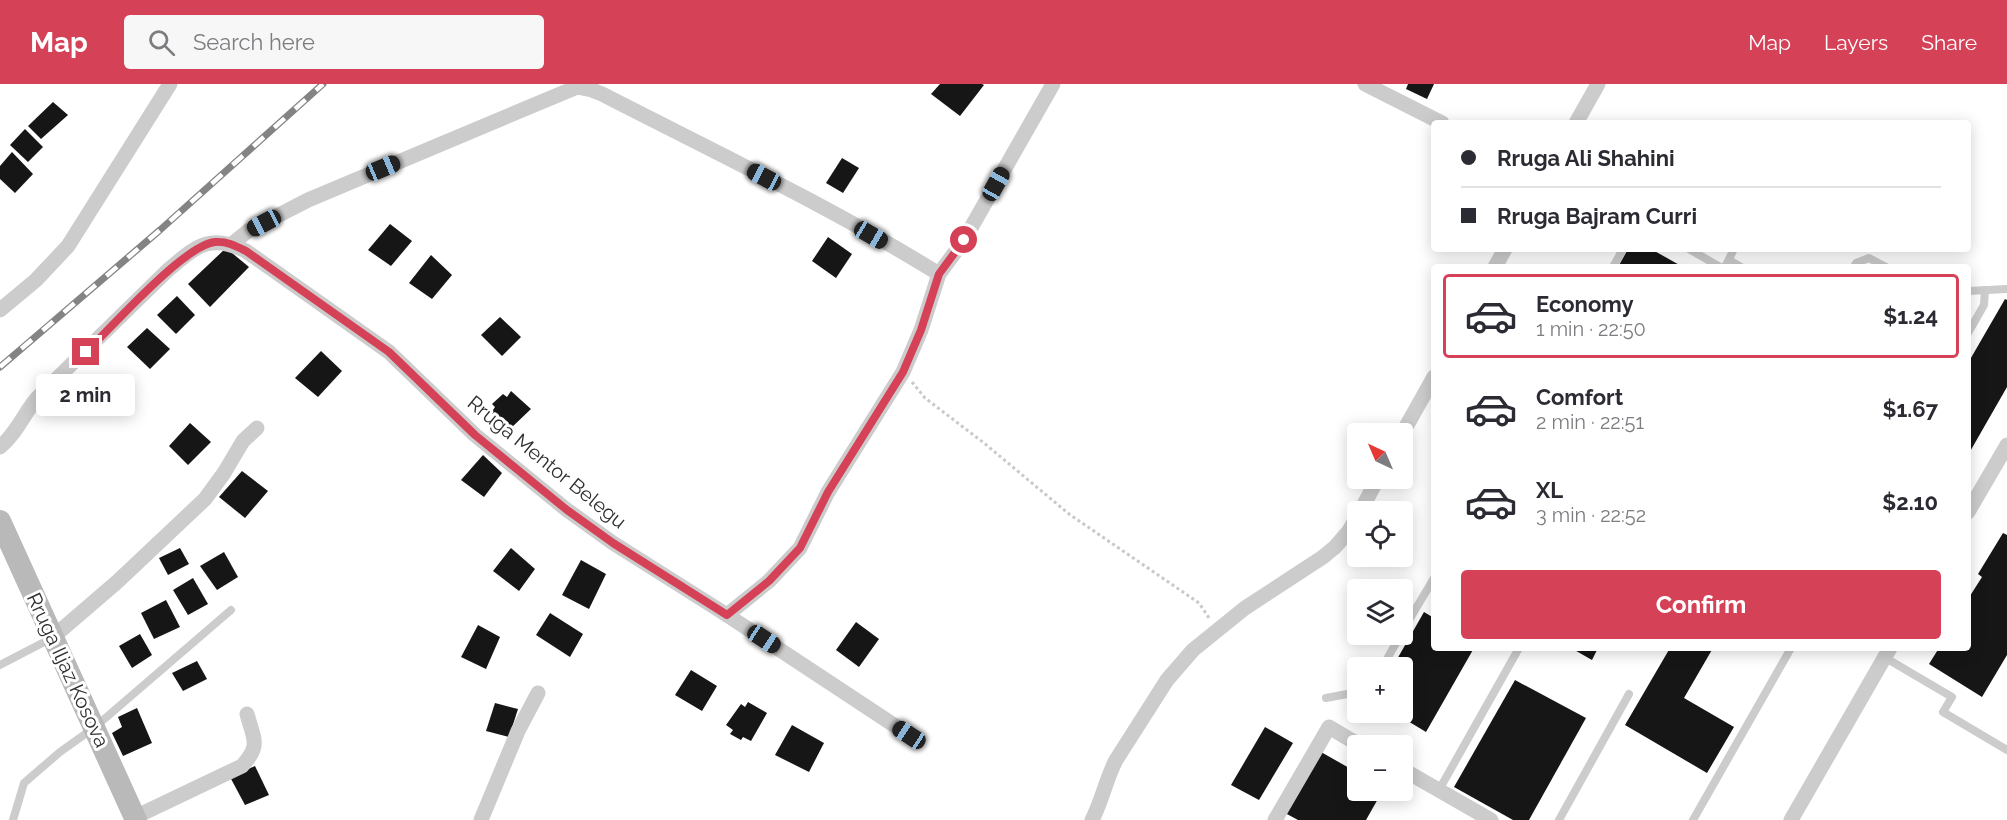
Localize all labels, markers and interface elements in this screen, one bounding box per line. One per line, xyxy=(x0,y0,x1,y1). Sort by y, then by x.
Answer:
search box xyxy=(124,15,544,69)
text: Map xyxy=(30,26,88,59)
icon: search xyxy=(145,26,178,59)
text: Search here xyxy=(193,29,315,55)
text: Map xyxy=(1748,30,1791,55)
text: Layers xyxy=(1824,30,1888,55)
text: Share xyxy=(1921,30,1977,55)
text: Rruga Ali Shahini xyxy=(1497,145,1675,171)
car xyxy=(363,153,403,183)
car xyxy=(744,161,784,193)
car xyxy=(979,164,1013,204)
text: Rruga Bajram Curri xyxy=(1497,203,1697,229)
car xyxy=(244,207,284,239)
car xyxy=(851,218,891,252)
route start xyxy=(950,226,977,253)
icon: car xyxy=(1464,289,1518,343)
text: Economy xyxy=(1536,291,1634,317)
text: $1.24 xyxy=(1883,303,1938,329)
text: 1 min · 22:50 xyxy=(1536,317,1646,341)
route end xyxy=(72,338,99,365)
callout: 2 min xyxy=(36,373,136,415)
icon: car xyxy=(1464,382,1518,436)
text: 2 min xyxy=(60,383,111,407)
text: Comfort xyxy=(1536,384,1623,410)
street label: Rruga Mentor Belegu xyxy=(463,391,631,533)
text: $1.67 xyxy=(1883,396,1938,422)
text: 2 min · 22:51 xyxy=(1536,410,1644,434)
north arrow xyxy=(1347,423,1413,489)
map controls xyxy=(1347,423,1413,801)
icon: car xyxy=(1464,475,1518,529)
text: XL xyxy=(1536,477,1563,503)
text: $2.10 xyxy=(1882,489,1938,515)
button: locate xyxy=(1347,501,1413,567)
text: 3 min · 22:52 xyxy=(1536,503,1646,527)
button: Confirm xyxy=(1461,570,1941,639)
button: layers xyxy=(1347,579,1413,645)
street label: Rruga Iljaz Kosova xyxy=(22,589,114,751)
car xyxy=(744,622,784,656)
button: + xyxy=(1347,657,1413,723)
car xyxy=(889,718,929,752)
button: − xyxy=(1347,735,1413,801)

